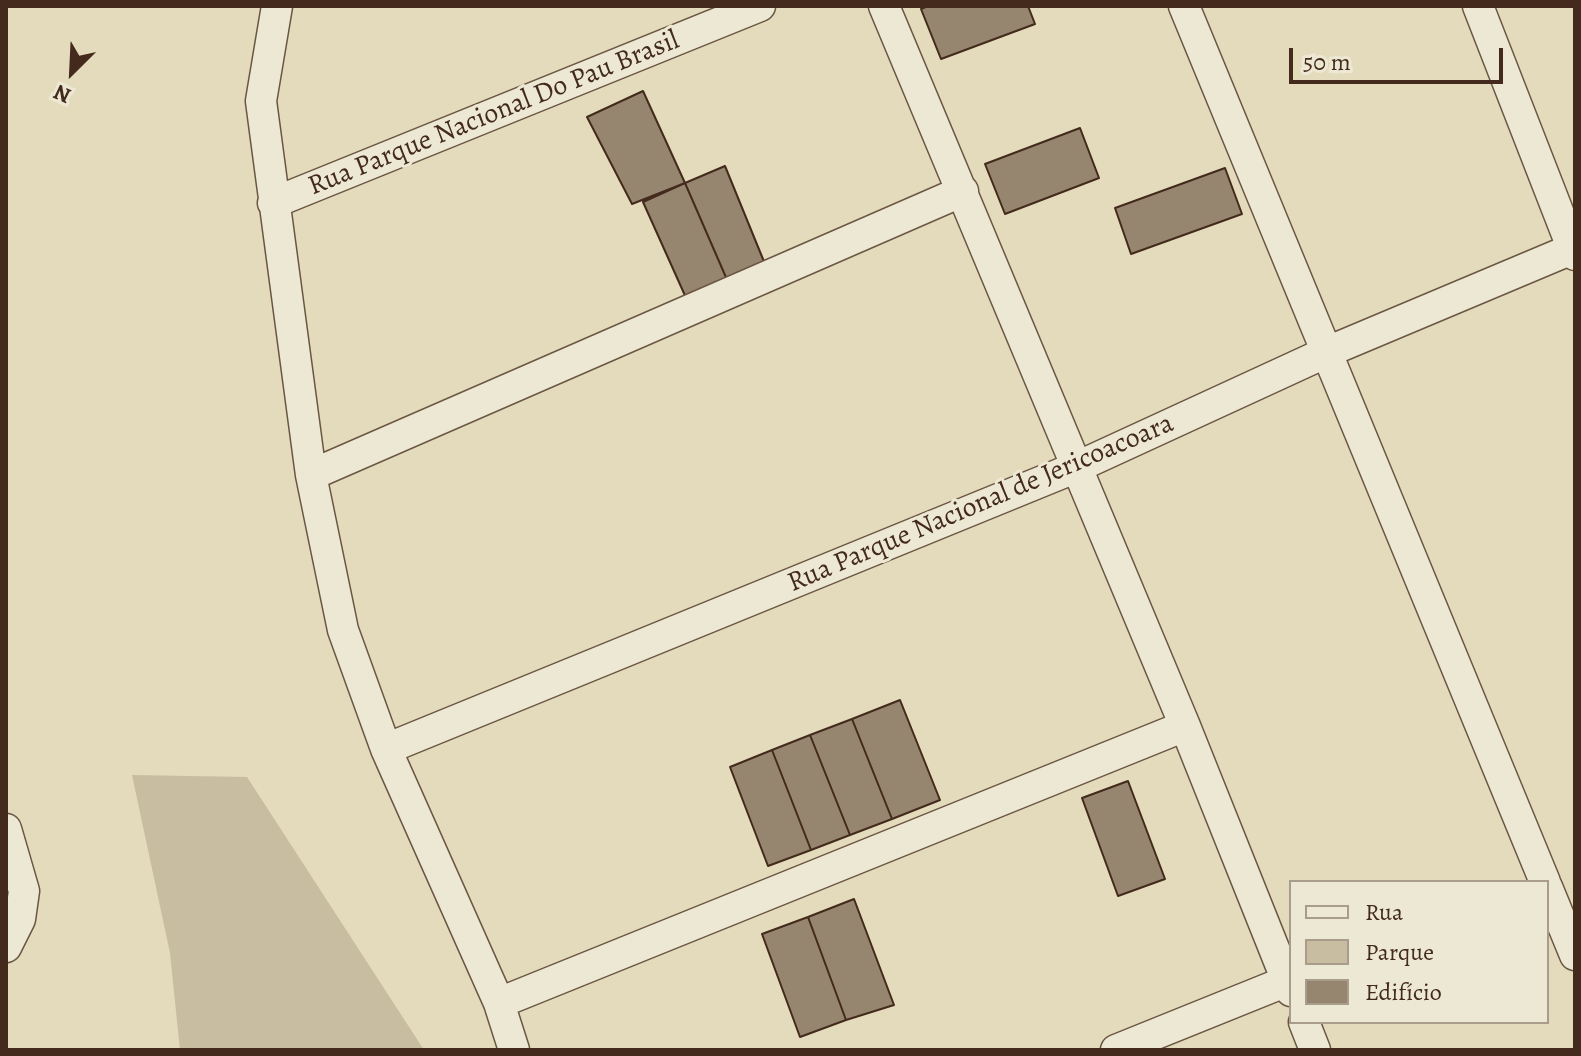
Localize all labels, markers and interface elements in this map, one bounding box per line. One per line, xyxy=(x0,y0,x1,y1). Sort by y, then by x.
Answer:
street label: Rua Parque Nacional Do Pau Brasil xyxy=(304,24,684,204)
north arrow xyxy=(32,32,112,112)
scale bar xyxy=(1293,32,1507,82)
text: 50 m xyxy=(1303,46,1351,78)
text: N xyxy=(49,77,76,111)
street label: Rua Parque Nacional de Jericoacoara xyxy=(783,407,1179,601)
legend xyxy=(1289,880,1549,1024)
text: Rua xyxy=(1365,896,1403,928)
text: Parque xyxy=(1365,936,1434,968)
text: Edifício xyxy=(1365,976,1442,1008)

